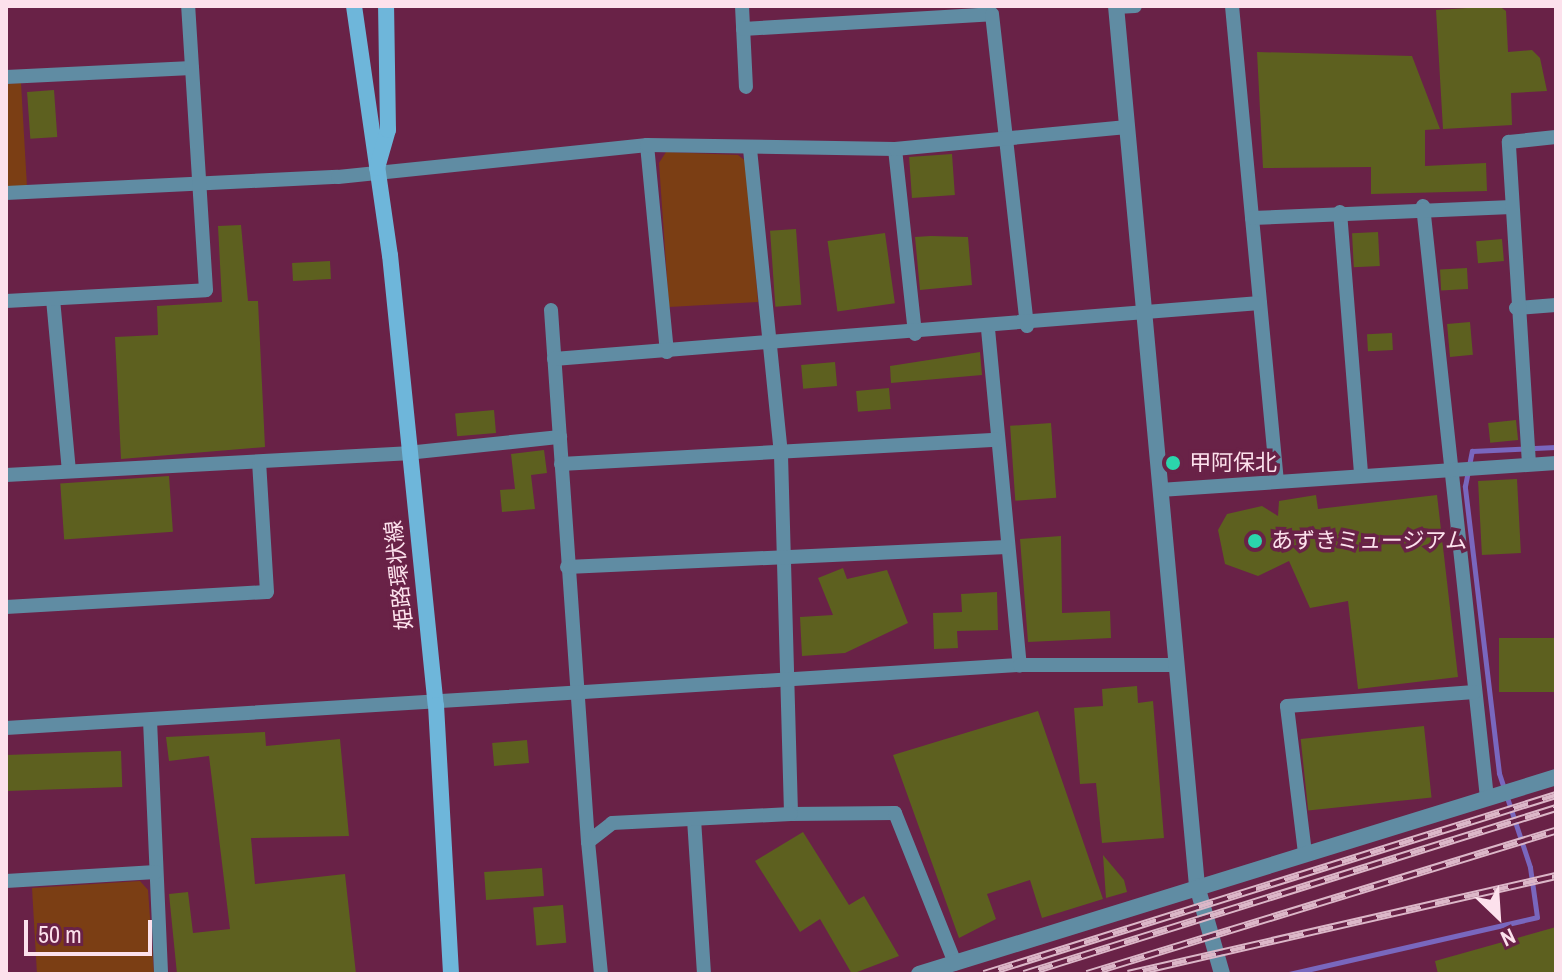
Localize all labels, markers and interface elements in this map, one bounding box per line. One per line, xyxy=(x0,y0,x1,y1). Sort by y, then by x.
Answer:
place label: 甲阿保北 xyxy=(1189,450,1277,476)
marker: 甲阿保北 xyxy=(1164,454,1182,472)
street label: 姫路環状線 xyxy=(380,519,418,631)
place label: あずきミュージアム xyxy=(1271,528,1469,554)
marker: あずきミュージアム xyxy=(1246,532,1264,550)
north arrow xyxy=(1458,876,1538,956)
scale bar xyxy=(28,904,156,954)
text: 50 m xyxy=(38,918,82,950)
text: N xyxy=(1496,921,1520,954)

